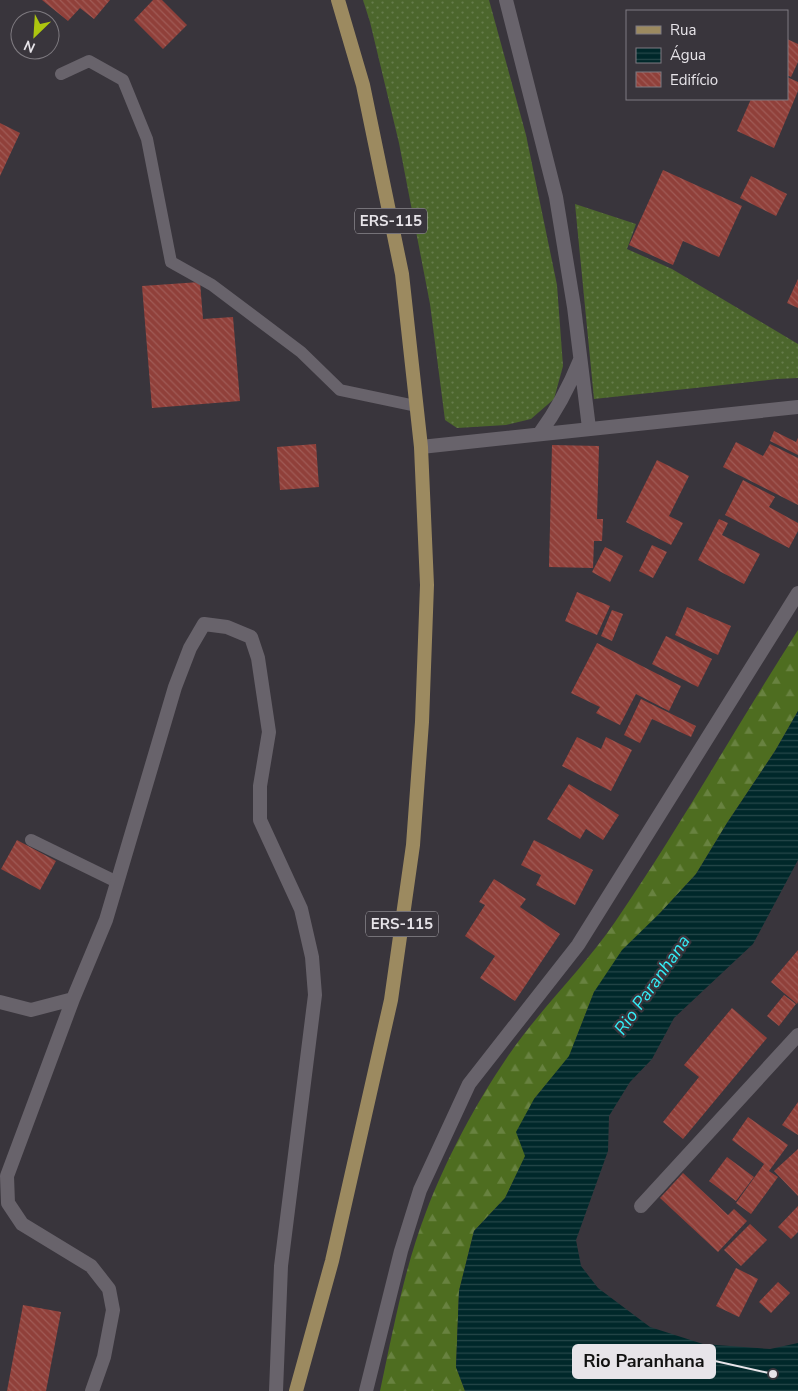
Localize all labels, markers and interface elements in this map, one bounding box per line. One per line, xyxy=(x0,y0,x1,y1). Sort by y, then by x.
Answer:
north arrow xyxy=(10,10,60,60)
legend xyxy=(626,10,788,100)
text: Rua xyxy=(670,20,696,40)
text: N xyxy=(21,36,38,57)
text: Água xyxy=(670,45,706,65)
text: Edifício xyxy=(670,70,718,90)
road number: ERS-115 xyxy=(355,208,427,234)
road number: ERS-115 xyxy=(366,912,438,936)
water label: Rio Paranhana xyxy=(609,930,695,1040)
callout: Rio Paranhana xyxy=(573,1345,715,1378)
text: Rio Paranhana xyxy=(583,1349,705,1373)

